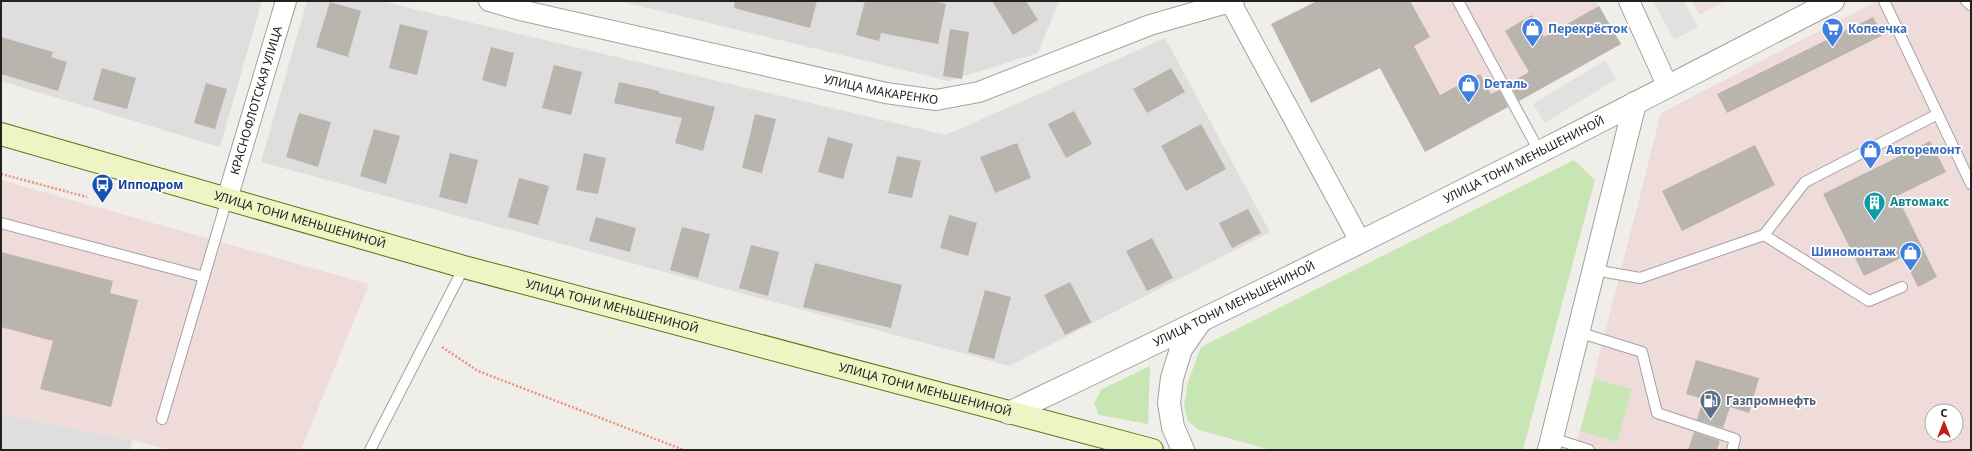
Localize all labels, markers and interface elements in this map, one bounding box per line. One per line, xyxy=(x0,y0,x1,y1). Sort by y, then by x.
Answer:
shop icon: Перекрёсток xyxy=(1520,16,1546,49)
supermarket icon: Копеечка xyxy=(1820,16,1846,49)
place label: Перекрёсток xyxy=(1548,20,1628,37)
place label: Копеечка xyxy=(1848,20,1907,37)
street label: КРАСНОФЛОТСКАЯ УЛИЦА xyxy=(226,23,286,177)
street label: УЛИЦА МАКАРЕНКО xyxy=(822,70,939,108)
shop icon: Dеталь xyxy=(1456,71,1482,104)
place label: Dеталь xyxy=(1484,75,1527,92)
street label: УЛИЦА ТОНИ МЕНЬШЕНИНОЙ xyxy=(1441,111,1607,207)
shop icon: Авторемонт xyxy=(1857,137,1883,170)
place label: Авторемонт xyxy=(1886,141,1961,158)
bus stop icon: Ипподром xyxy=(89,172,115,205)
place label: Ипподром xyxy=(118,176,183,193)
street label: УЛИЦА ТОНИ МЕНЬШЕНИНОЙ xyxy=(212,187,388,252)
building icon: Автомакс xyxy=(1861,189,1887,222)
place label: Автомакс xyxy=(1890,193,1949,210)
shop icon: Шиномонтаж xyxy=(1898,239,1924,272)
place label: Шиномонтаж xyxy=(1811,243,1897,260)
street label: УЛИЦА ТОНИ МЕНЬШЕНИНОЙ xyxy=(1150,257,1318,350)
street label: УЛИЦА ТОНИ МЕНЬШЕНИНОЙ xyxy=(524,275,701,337)
street label: УЛИЦА ТОНИ МЕНЬШЕНИНОЙ xyxy=(837,358,1014,420)
fuel station icon: Газпромнефть xyxy=(1698,388,1724,421)
place label: Газпромнефть xyxy=(1726,392,1816,409)
north arrow xyxy=(1924,403,1964,443)
text: С xyxy=(1940,405,1948,420)

